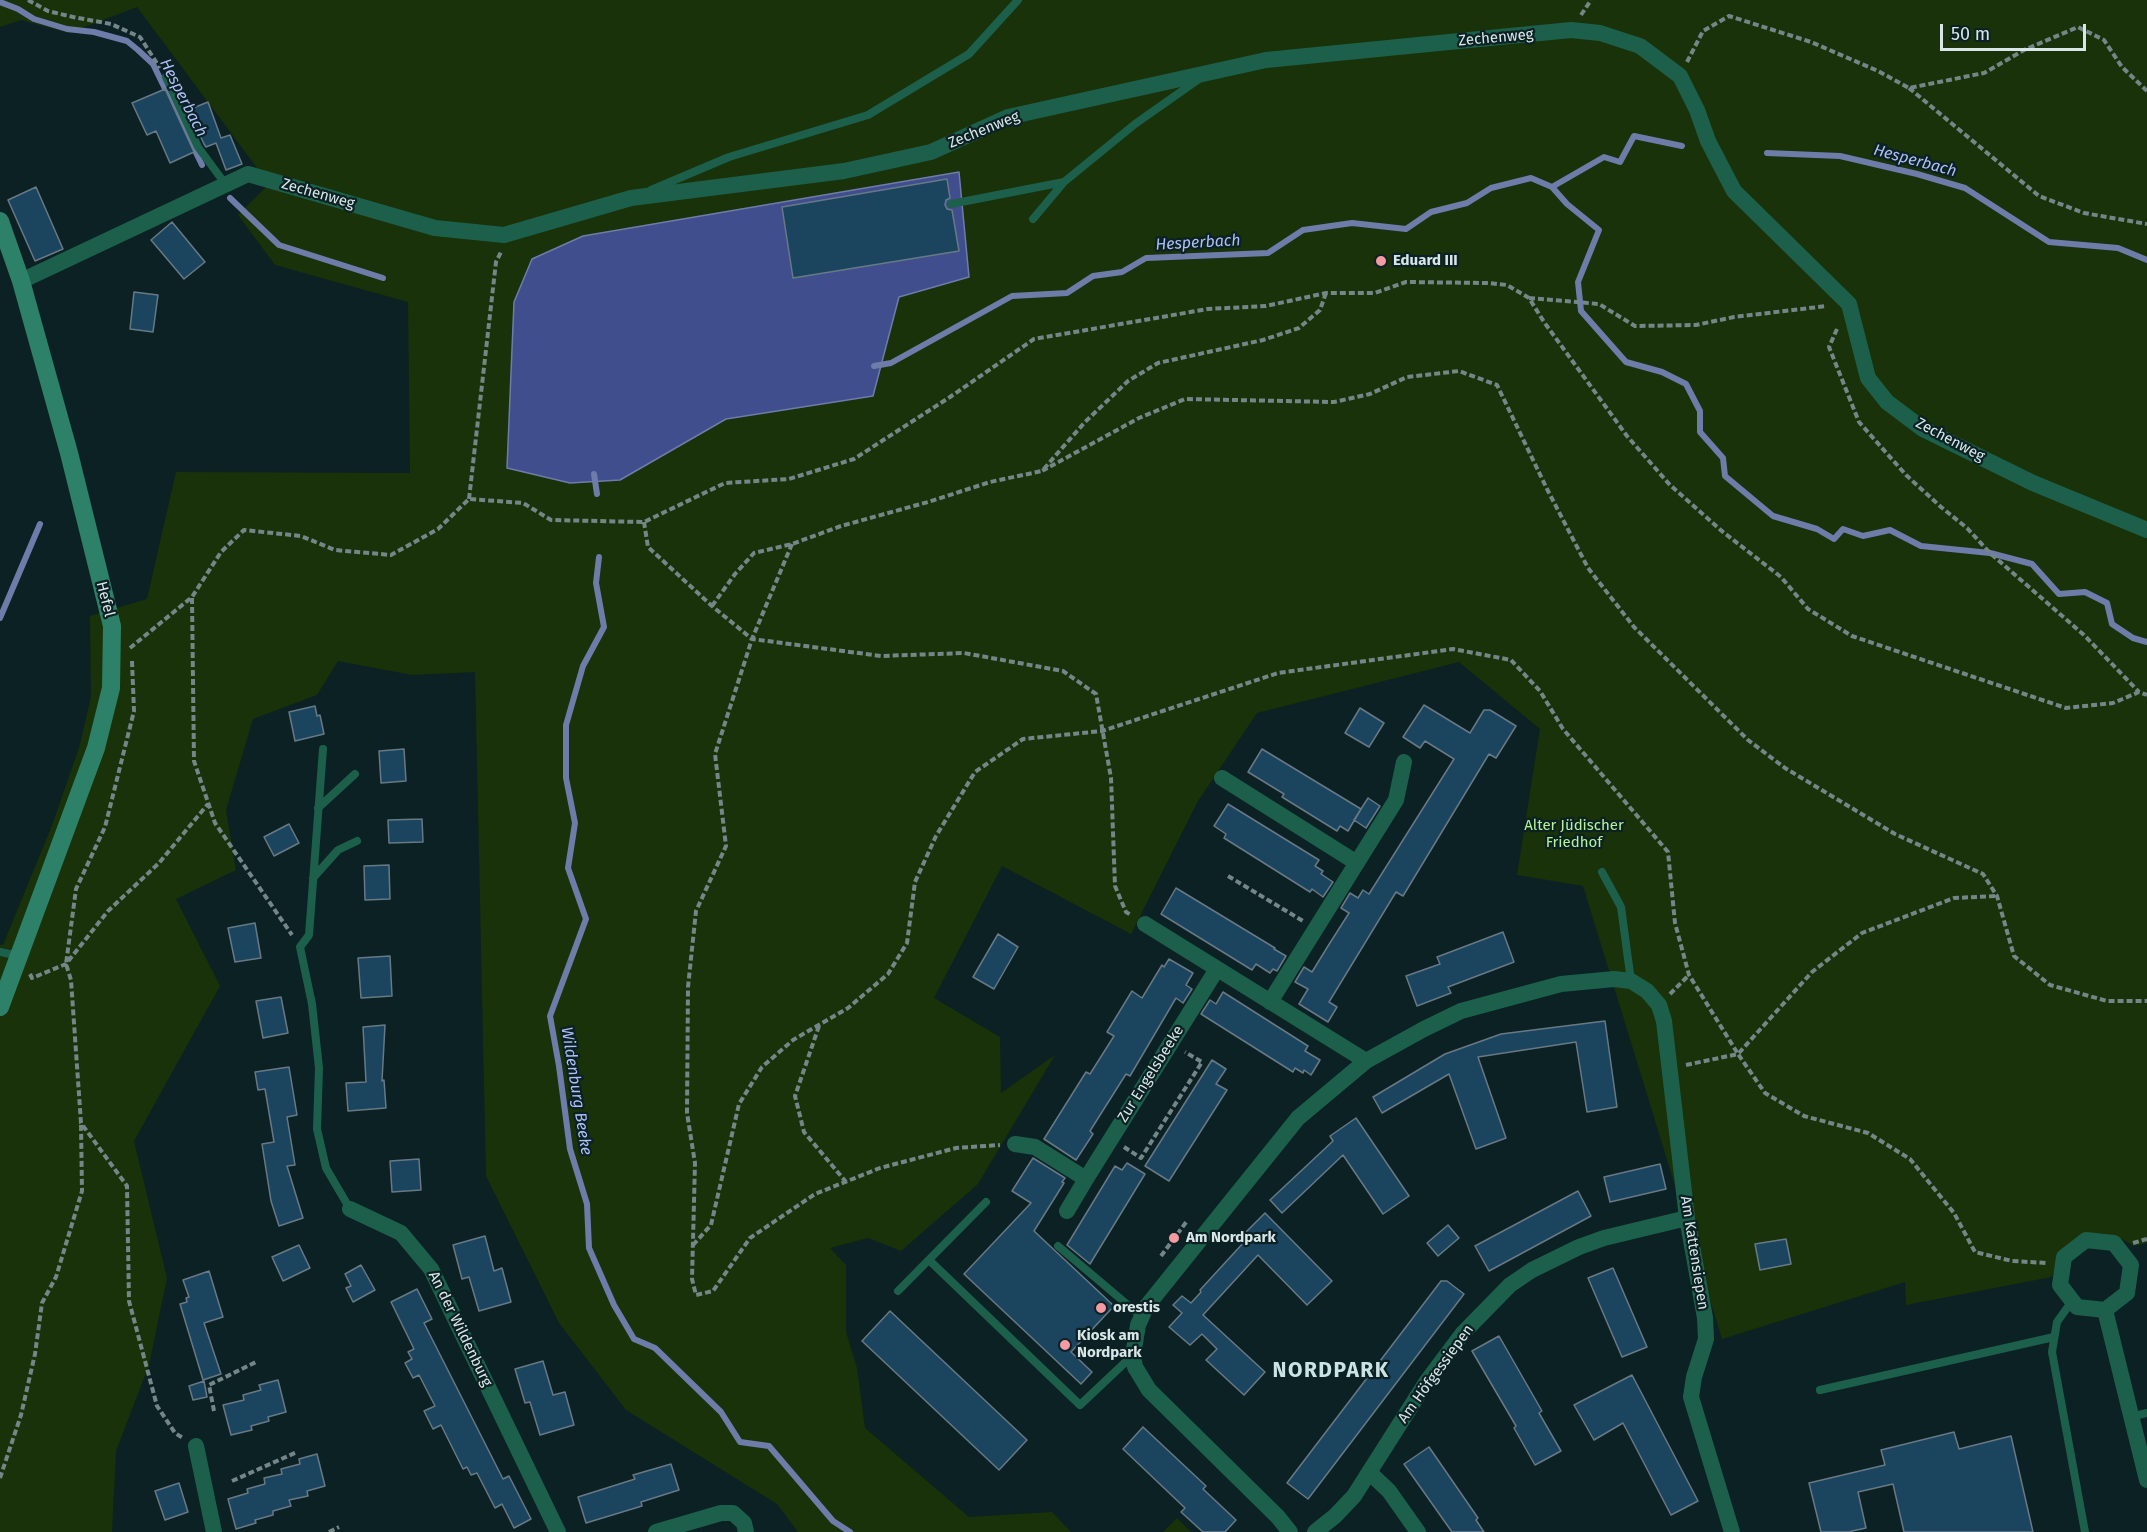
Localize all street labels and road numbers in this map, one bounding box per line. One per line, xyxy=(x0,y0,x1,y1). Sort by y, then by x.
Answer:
street label: Zechenweg xyxy=(1458,26,1534,50)
street label: Zechenweg xyxy=(946,108,1022,152)
street label: Zechenweg xyxy=(279,175,357,213)
street label: Zechenweg xyxy=(1913,414,1987,466)
street label: Hefel xyxy=(92,579,118,619)
street label: Zur Engelsbeeke xyxy=(1114,1022,1188,1126)
street label: Am Kattensiepen xyxy=(1676,1195,1712,1311)
street label: An der Wildenburg xyxy=(424,1268,496,1390)
street label: Am Höfgessiepen xyxy=(1394,1321,1478,1427)

